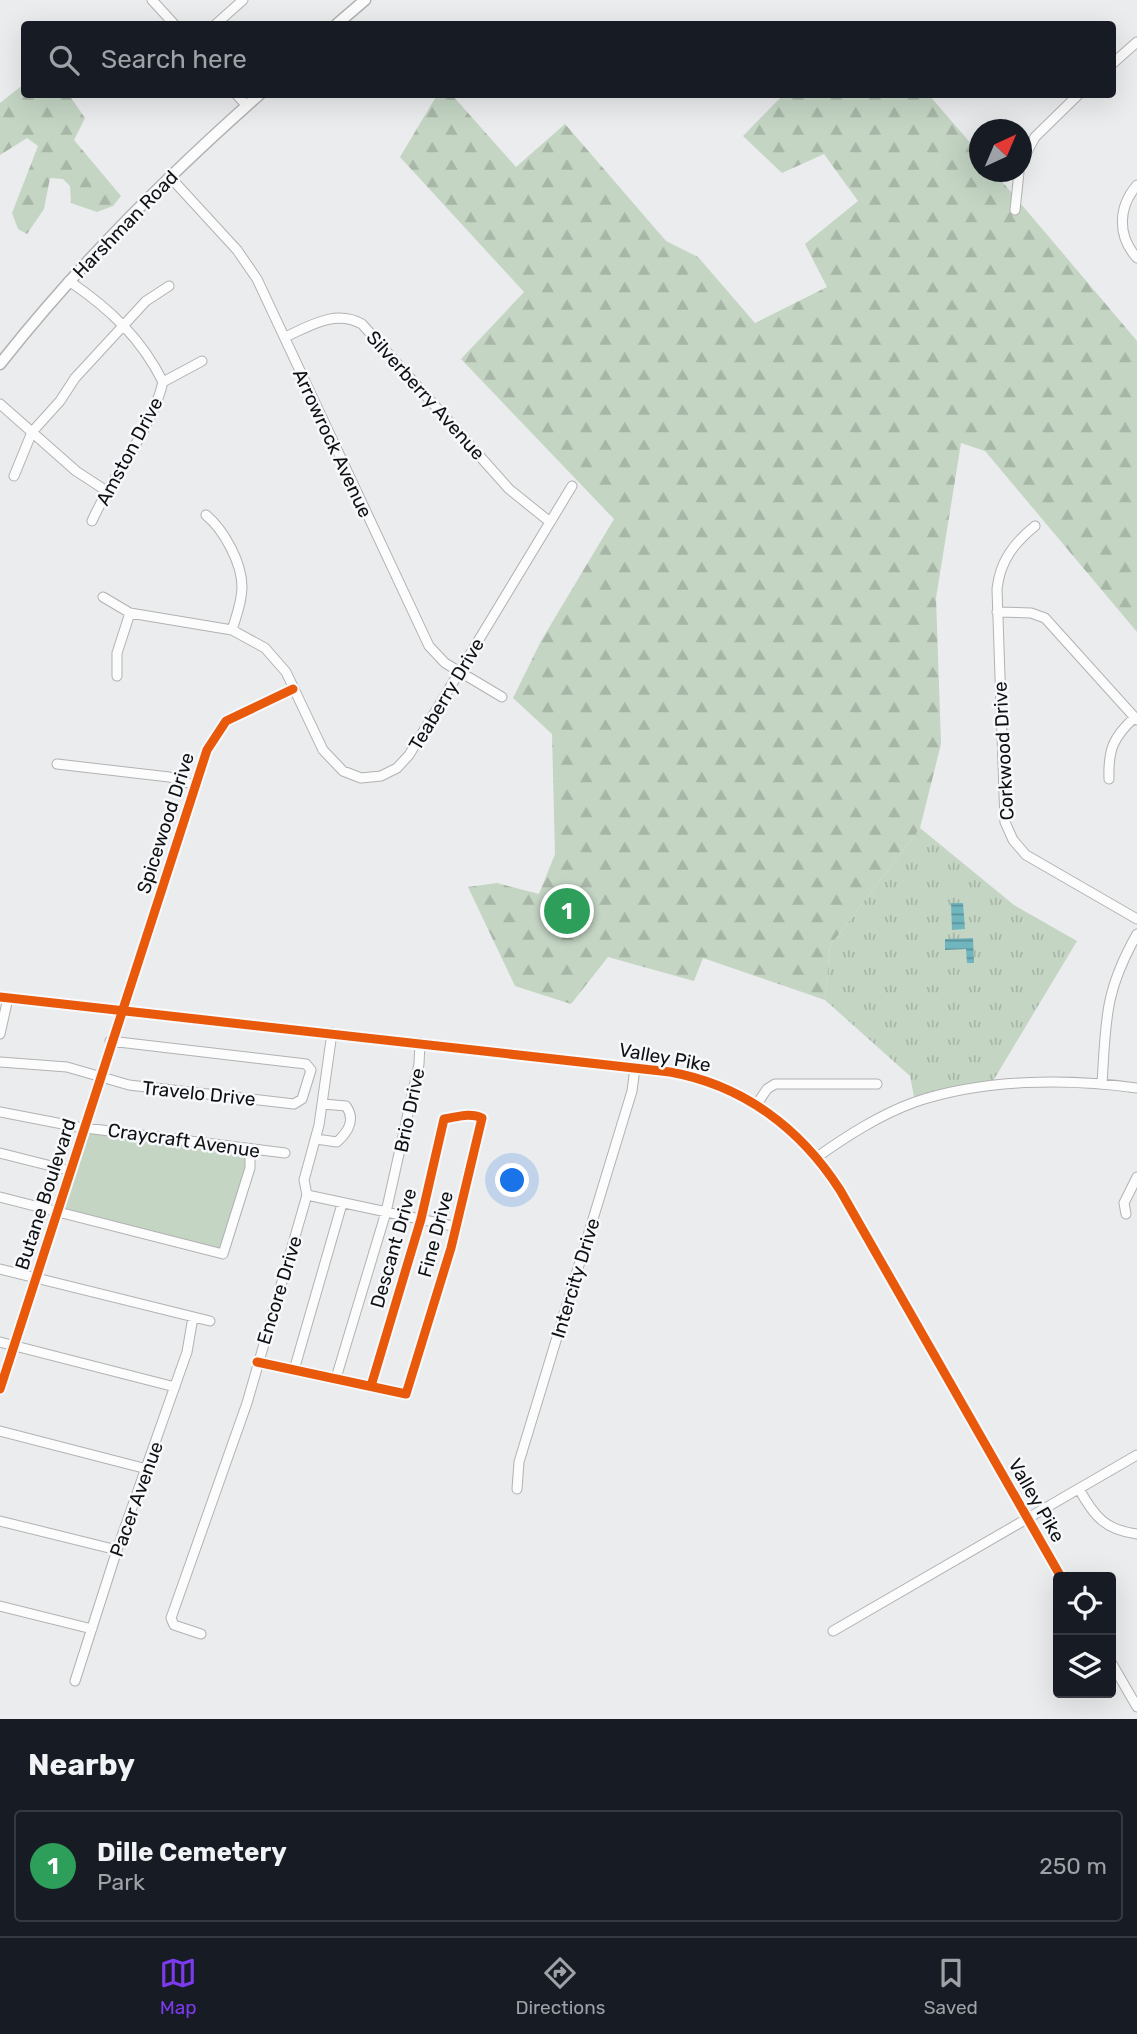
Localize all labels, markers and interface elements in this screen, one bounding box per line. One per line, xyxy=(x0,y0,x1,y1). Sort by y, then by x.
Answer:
search box xyxy=(21,21,1116,98)
icon: search xyxy=(45,41,83,79)
text: Search here xyxy=(101,44,247,75)
north arrow xyxy=(969,119,1032,182)
street label: Harshman Road xyxy=(68,166,183,283)
street label: Silverberry Avenue xyxy=(361,326,490,465)
street label: Arrowrock Avenue xyxy=(288,365,377,521)
street label: Amston Drive xyxy=(91,393,168,509)
street label: Teaberry Drive xyxy=(404,634,489,755)
street label: Corkwood Drive xyxy=(988,681,1019,821)
street label: Spicewood Drive xyxy=(132,750,199,897)
pin: 1 xyxy=(544,885,590,937)
street label: Valley Pike xyxy=(617,1038,713,1077)
street label: Brio Drive xyxy=(389,1066,430,1154)
street label: Travelo Drive xyxy=(141,1076,257,1111)
street label: Butane Boulevard xyxy=(10,1116,81,1273)
street label: Craycraft Avenue xyxy=(106,1118,262,1163)
your location xyxy=(495,1163,529,1197)
street label: Descant Drive xyxy=(365,1186,422,1311)
street label: Fine Drive xyxy=(413,1189,458,1280)
street label: Intercity Drive xyxy=(546,1215,605,1341)
street label: Encore Drive xyxy=(252,1233,307,1347)
street label: Pacer Avenue xyxy=(105,1438,168,1560)
street label: Valley Pike xyxy=(1003,1454,1070,1546)
map controls xyxy=(1053,1572,1116,1698)
button: locate xyxy=(1053,1572,1116,1635)
button: layers xyxy=(1053,1635,1116,1698)
text: Nearby xyxy=(28,1747,135,1783)
text: Dille Cemetery xyxy=(97,1837,287,1868)
text: 1 xyxy=(47,1852,59,1880)
text: 250 m xyxy=(1039,1852,1107,1880)
text: Park xyxy=(97,1868,145,1896)
tab: Map xyxy=(159,1954,197,2019)
tab: Directions xyxy=(515,1954,605,2019)
tab: Saved xyxy=(924,1954,978,2019)

